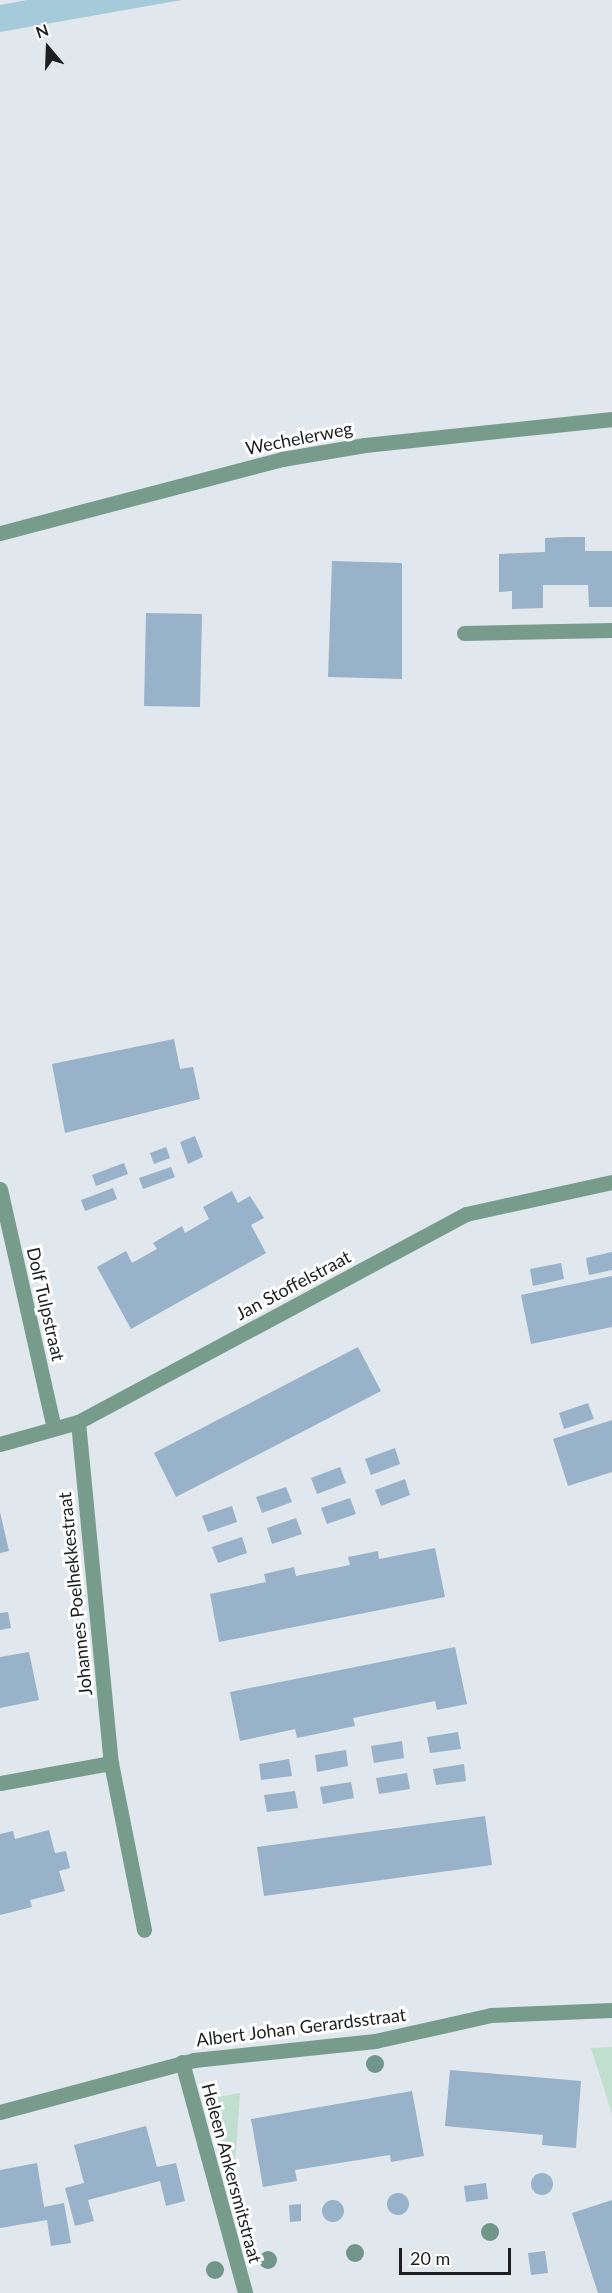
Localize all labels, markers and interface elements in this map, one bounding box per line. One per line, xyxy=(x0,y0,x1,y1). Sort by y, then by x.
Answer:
north arrow xyxy=(18,18,78,78)
text: N xyxy=(33,20,51,41)
street label: Wechelerweg xyxy=(244,417,354,459)
street label: Dolf Tulpstraat xyxy=(22,1245,70,1363)
street label: Jan Stoffelstraat xyxy=(232,1246,354,1324)
street label: Johannes Poelhekkestraat xyxy=(54,1491,96,1697)
street label: Albert Johan Gerardsstraat xyxy=(195,2003,407,2051)
street label: Heleen Ankersmitstraat xyxy=(198,2080,266,2266)
scale bar xyxy=(402,2236,514,2274)
text: 20 m xyxy=(410,2247,450,2269)

